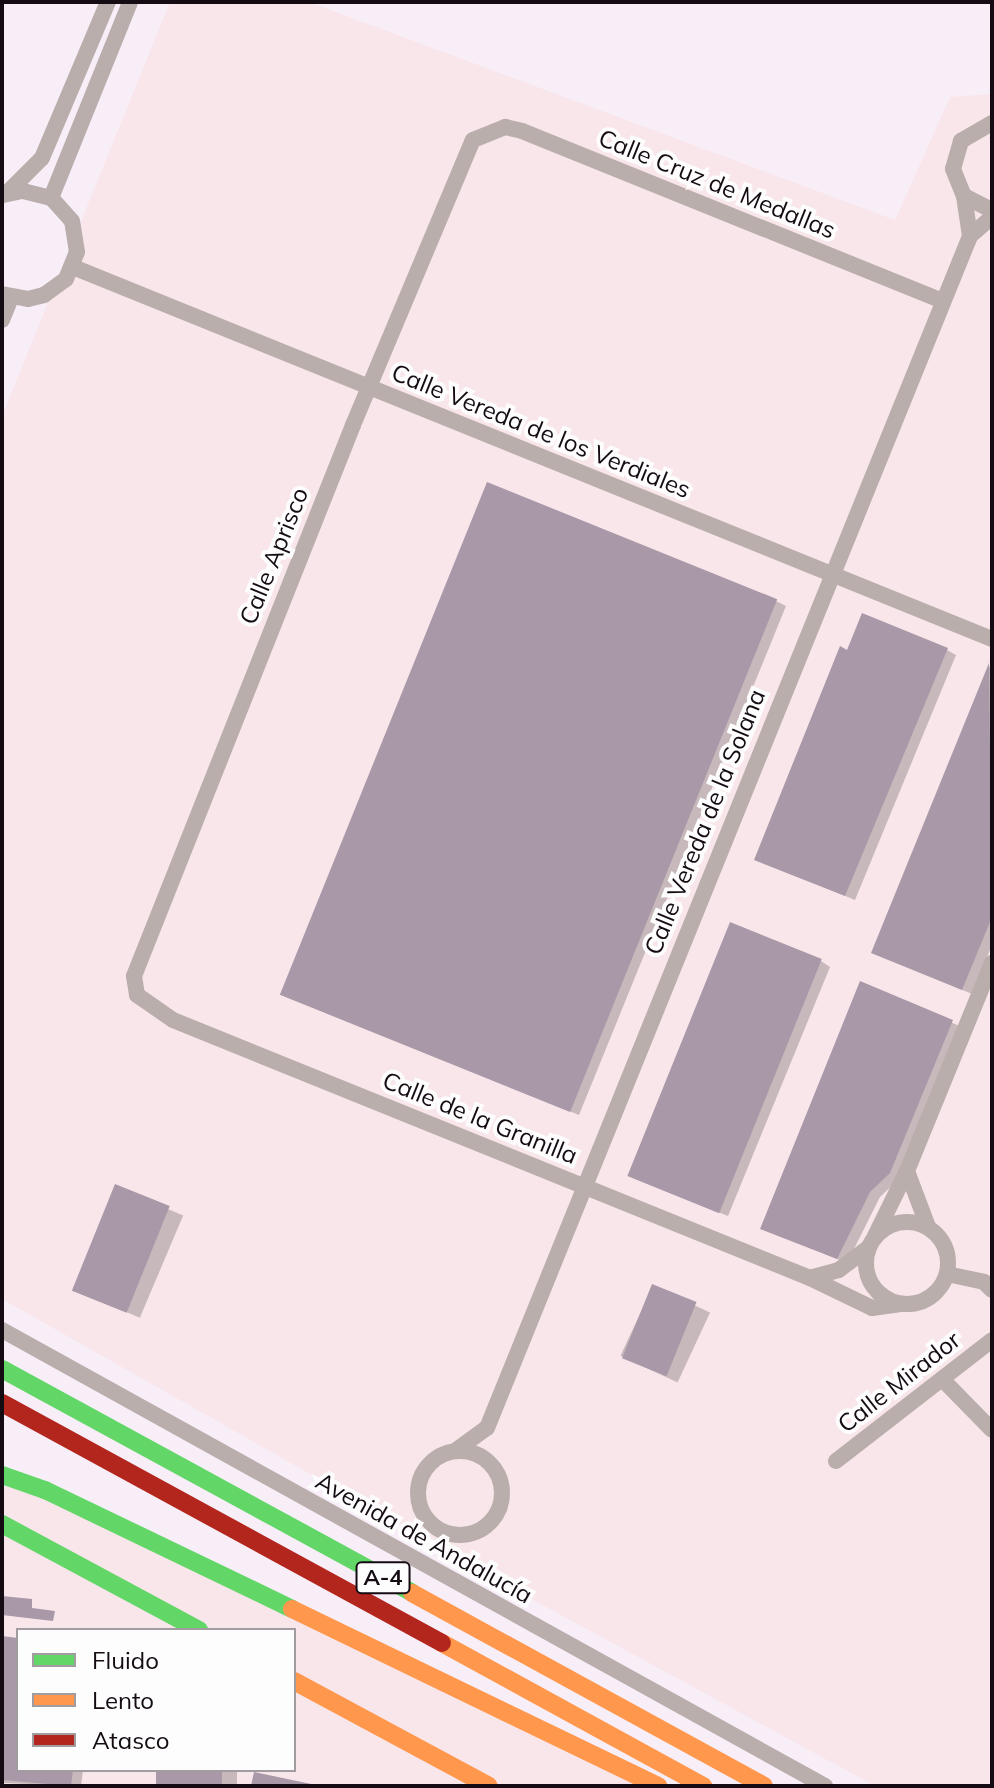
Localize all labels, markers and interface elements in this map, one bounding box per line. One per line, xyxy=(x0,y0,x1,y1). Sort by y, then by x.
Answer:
street label: Calle Cruz de Medallas xyxy=(594,123,840,245)
street label: Calle Vereda de los Verdiales xyxy=(387,358,695,504)
street label: Calle Aprisco xyxy=(234,483,314,629)
street label: Calle Vereda de la Solana xyxy=(639,685,771,959)
street label: Calle de la Granilla xyxy=(378,1066,582,1170)
street label: Calle Mirador xyxy=(832,1325,966,1439)
street label: Avenida de Andalucía xyxy=(311,1466,537,1610)
road number: A-4 xyxy=(355,1560,411,1596)
legend xyxy=(16,1628,296,1772)
text: Fluido xyxy=(92,1645,159,1675)
text: Lento xyxy=(92,1685,154,1715)
text: Atasco xyxy=(92,1725,169,1755)

